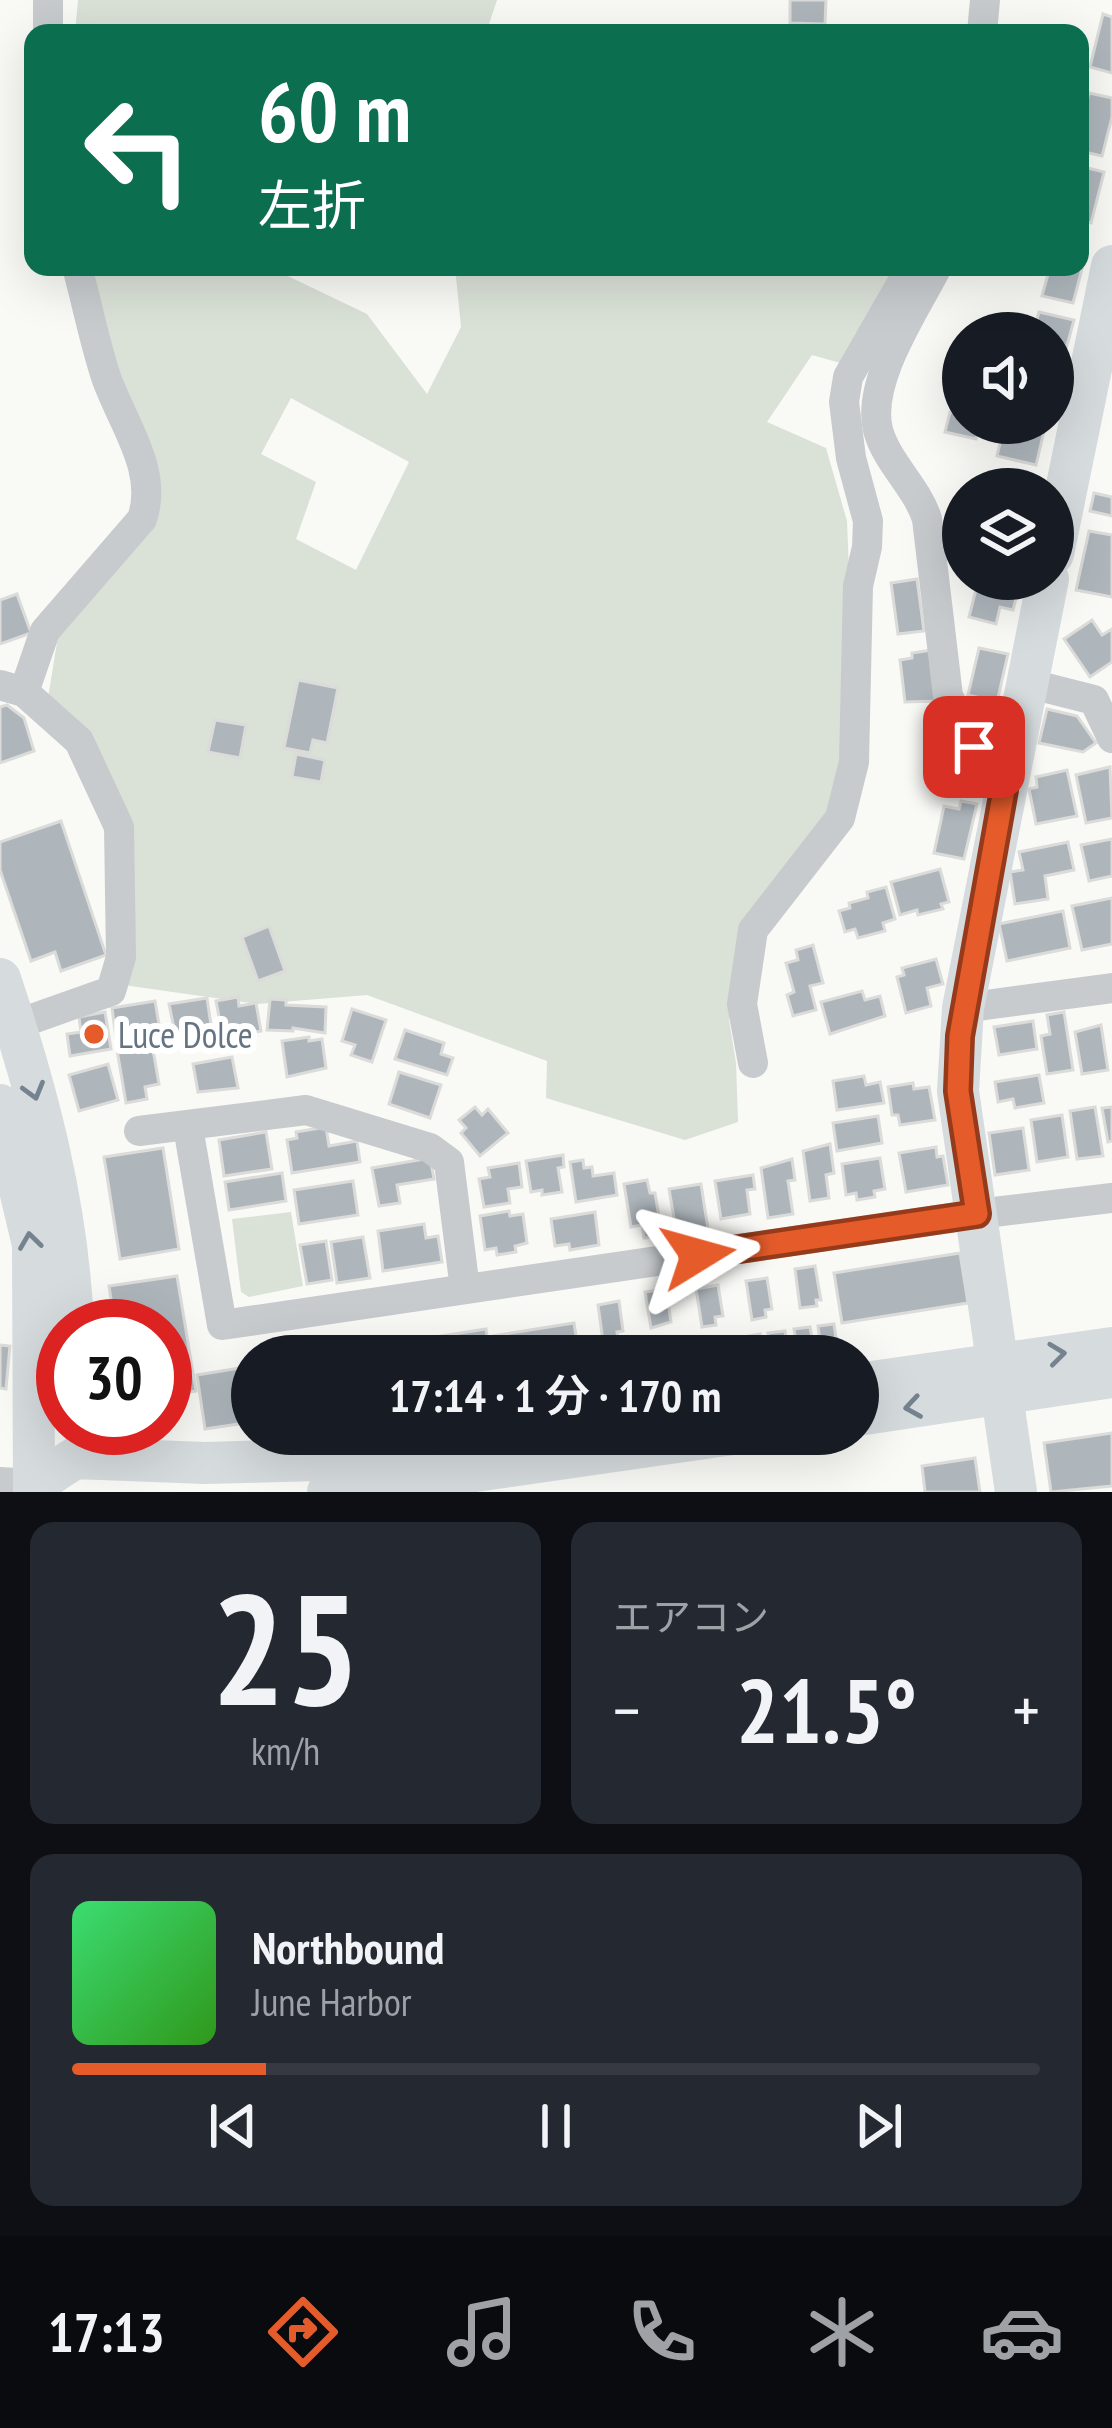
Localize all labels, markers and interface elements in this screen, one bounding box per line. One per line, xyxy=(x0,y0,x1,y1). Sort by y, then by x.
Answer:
text: 60 m xyxy=(258,56,411,165)
icon: left xyxy=(60,72,216,228)
text: 左折 xyxy=(258,170,366,240)
map controls xyxy=(942,312,1074,600)
button: sound xyxy=(942,312,1074,444)
button: layers xyxy=(942,468,1074,600)
pin xyxy=(923,696,1025,798)
icon: arrive xyxy=(941,714,1007,780)
place label: Luce Dolce xyxy=(118,1011,253,1058)
marker: Luce Dolce xyxy=(81,1021,107,1047)
one-way arrow xyxy=(20,1080,45,1101)
position arrow xyxy=(635,1192,761,1318)
one-way arrow xyxy=(18,1232,44,1251)
speed limit sign: 30 xyxy=(36,1299,192,1455)
one-way arrow xyxy=(1047,1341,1067,1367)
text: 17:14 · 1 分 · 170 m xyxy=(389,1366,721,1424)
one-way arrow xyxy=(903,1393,923,1419)
text: 25 xyxy=(211,1546,360,1748)
text: エアコン xyxy=(613,1591,769,1642)
text: 21.5° xyxy=(736,1651,917,1768)
text: − xyxy=(613,1667,640,1752)
text: + xyxy=(1013,1667,1040,1752)
text: km/h xyxy=(251,1725,320,1776)
text: Northbound xyxy=(252,1918,444,1976)
text: June Harbor xyxy=(252,1976,411,2027)
icon: previous xyxy=(200,2093,266,2159)
icon: pause xyxy=(523,2093,589,2159)
icon: next xyxy=(846,2093,912,2159)
icon: directions xyxy=(261,2290,345,2374)
icon: music xyxy=(440,2290,524,2374)
icon: phone xyxy=(620,2290,704,2374)
icon: climate xyxy=(800,2290,884,2374)
icon: car xyxy=(980,2290,1064,2374)
text: 17:13 xyxy=(48,2297,165,2367)

